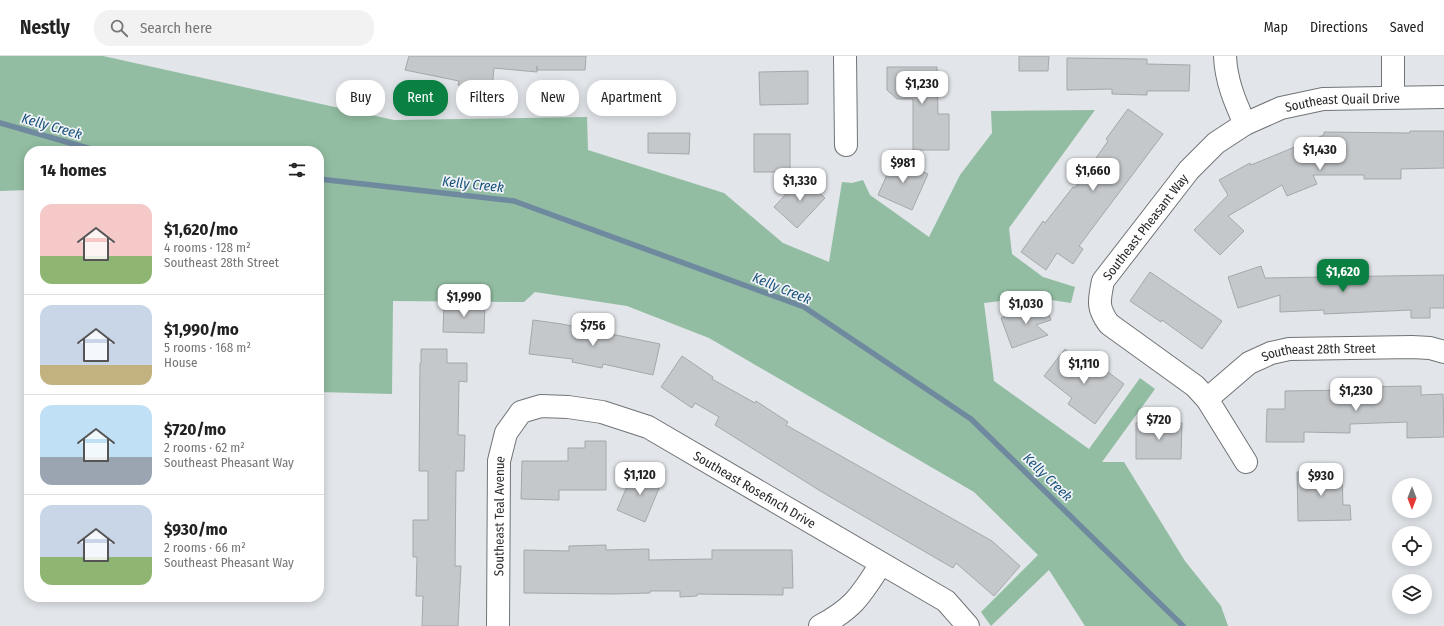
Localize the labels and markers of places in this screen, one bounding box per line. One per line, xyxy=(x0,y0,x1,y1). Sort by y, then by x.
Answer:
pin: $1,230 xyxy=(889,71,955,105)
pin: $1,430 xyxy=(1287,137,1353,171)
pin: $981 xyxy=(879,150,927,184)
pin: $1,660 xyxy=(1060,158,1126,192)
pin: $1,330 xyxy=(767,168,833,202)
pin: $1,620 xyxy=(1310,259,1376,293)
pin: $1,990 xyxy=(431,284,497,318)
pin: $1,030 xyxy=(993,291,1059,325)
pin: $756 xyxy=(569,313,617,347)
pin: $1,110 xyxy=(1051,351,1117,385)
pin: $1,230 xyxy=(1323,378,1389,412)
pin: $720 xyxy=(1135,407,1183,441)
pin: $1,120 xyxy=(607,462,673,496)
pin: $930 xyxy=(1297,463,1345,497)

